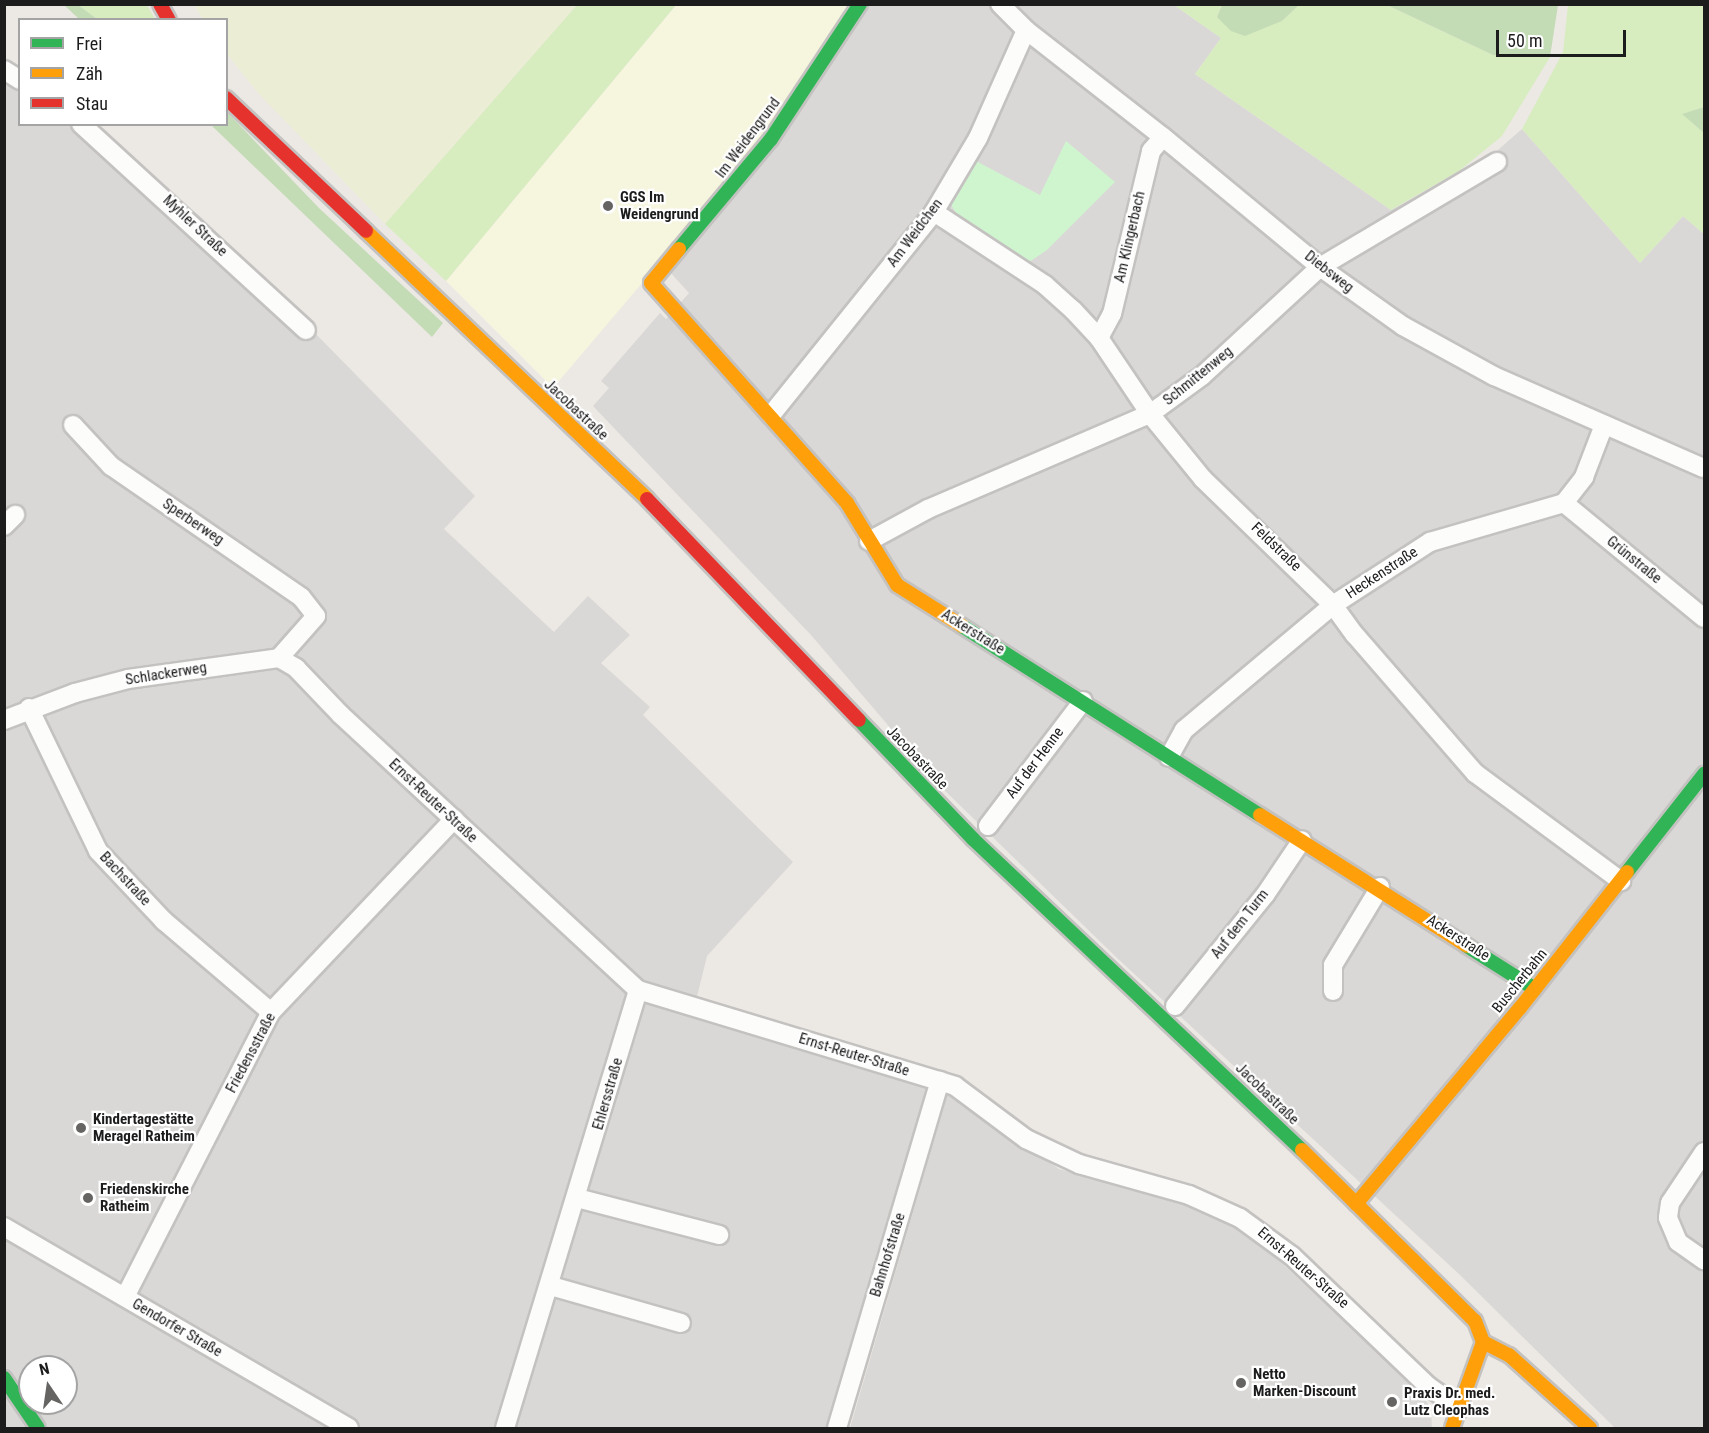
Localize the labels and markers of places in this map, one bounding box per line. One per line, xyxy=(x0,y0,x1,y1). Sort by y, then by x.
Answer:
place label: GGS Im Weidengrund xyxy=(620,188,699,223)
marker: GGS Im Weidengrund xyxy=(601,199,615,213)
place label: Kindertagestätte Meragel Ratheim xyxy=(93,1110,195,1145)
marker: Kindertagestätte Meragel Ratheim xyxy=(74,1121,88,1135)
place label: Friedenskirche Ratheim xyxy=(100,1180,189,1215)
marker: Friedenskirche Ratheim xyxy=(81,1191,95,1205)
place label: Netto Marken-Discount xyxy=(1253,1365,1356,1400)
marker: Netto Marken-Discount xyxy=(1234,1376,1248,1390)
place label: Praxis Dr. med. Lutz Cleophas xyxy=(1404,1384,1495,1419)
marker: Praxis Dr. med. Lutz Cleophas xyxy=(1385,1395,1399,1409)

